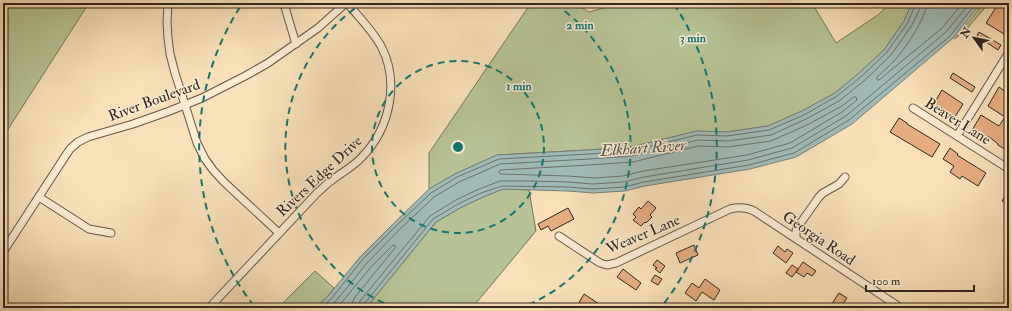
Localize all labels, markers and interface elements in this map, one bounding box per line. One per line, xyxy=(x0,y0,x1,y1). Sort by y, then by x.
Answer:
text: 2 min xyxy=(566,18,594,33)
north arrow xyxy=(954,18,994,58)
text: N xyxy=(957,24,975,41)
text: 3 min xyxy=(680,31,707,46)
street label: River Boulevard xyxy=(106,75,203,126)
text: 1 min xyxy=(506,79,533,94)
street label: Beaver Lane xyxy=(921,94,994,149)
street label: Rivers Edge Drive xyxy=(272,132,366,221)
water label: Elkhart River xyxy=(598,135,688,161)
centre of rings xyxy=(451,140,465,154)
street label: Georgia Road xyxy=(779,207,859,270)
street label: Weaver Lane xyxy=(602,210,683,259)
scale bar xyxy=(866,267,974,293)
text: 100 m xyxy=(872,274,901,289)

